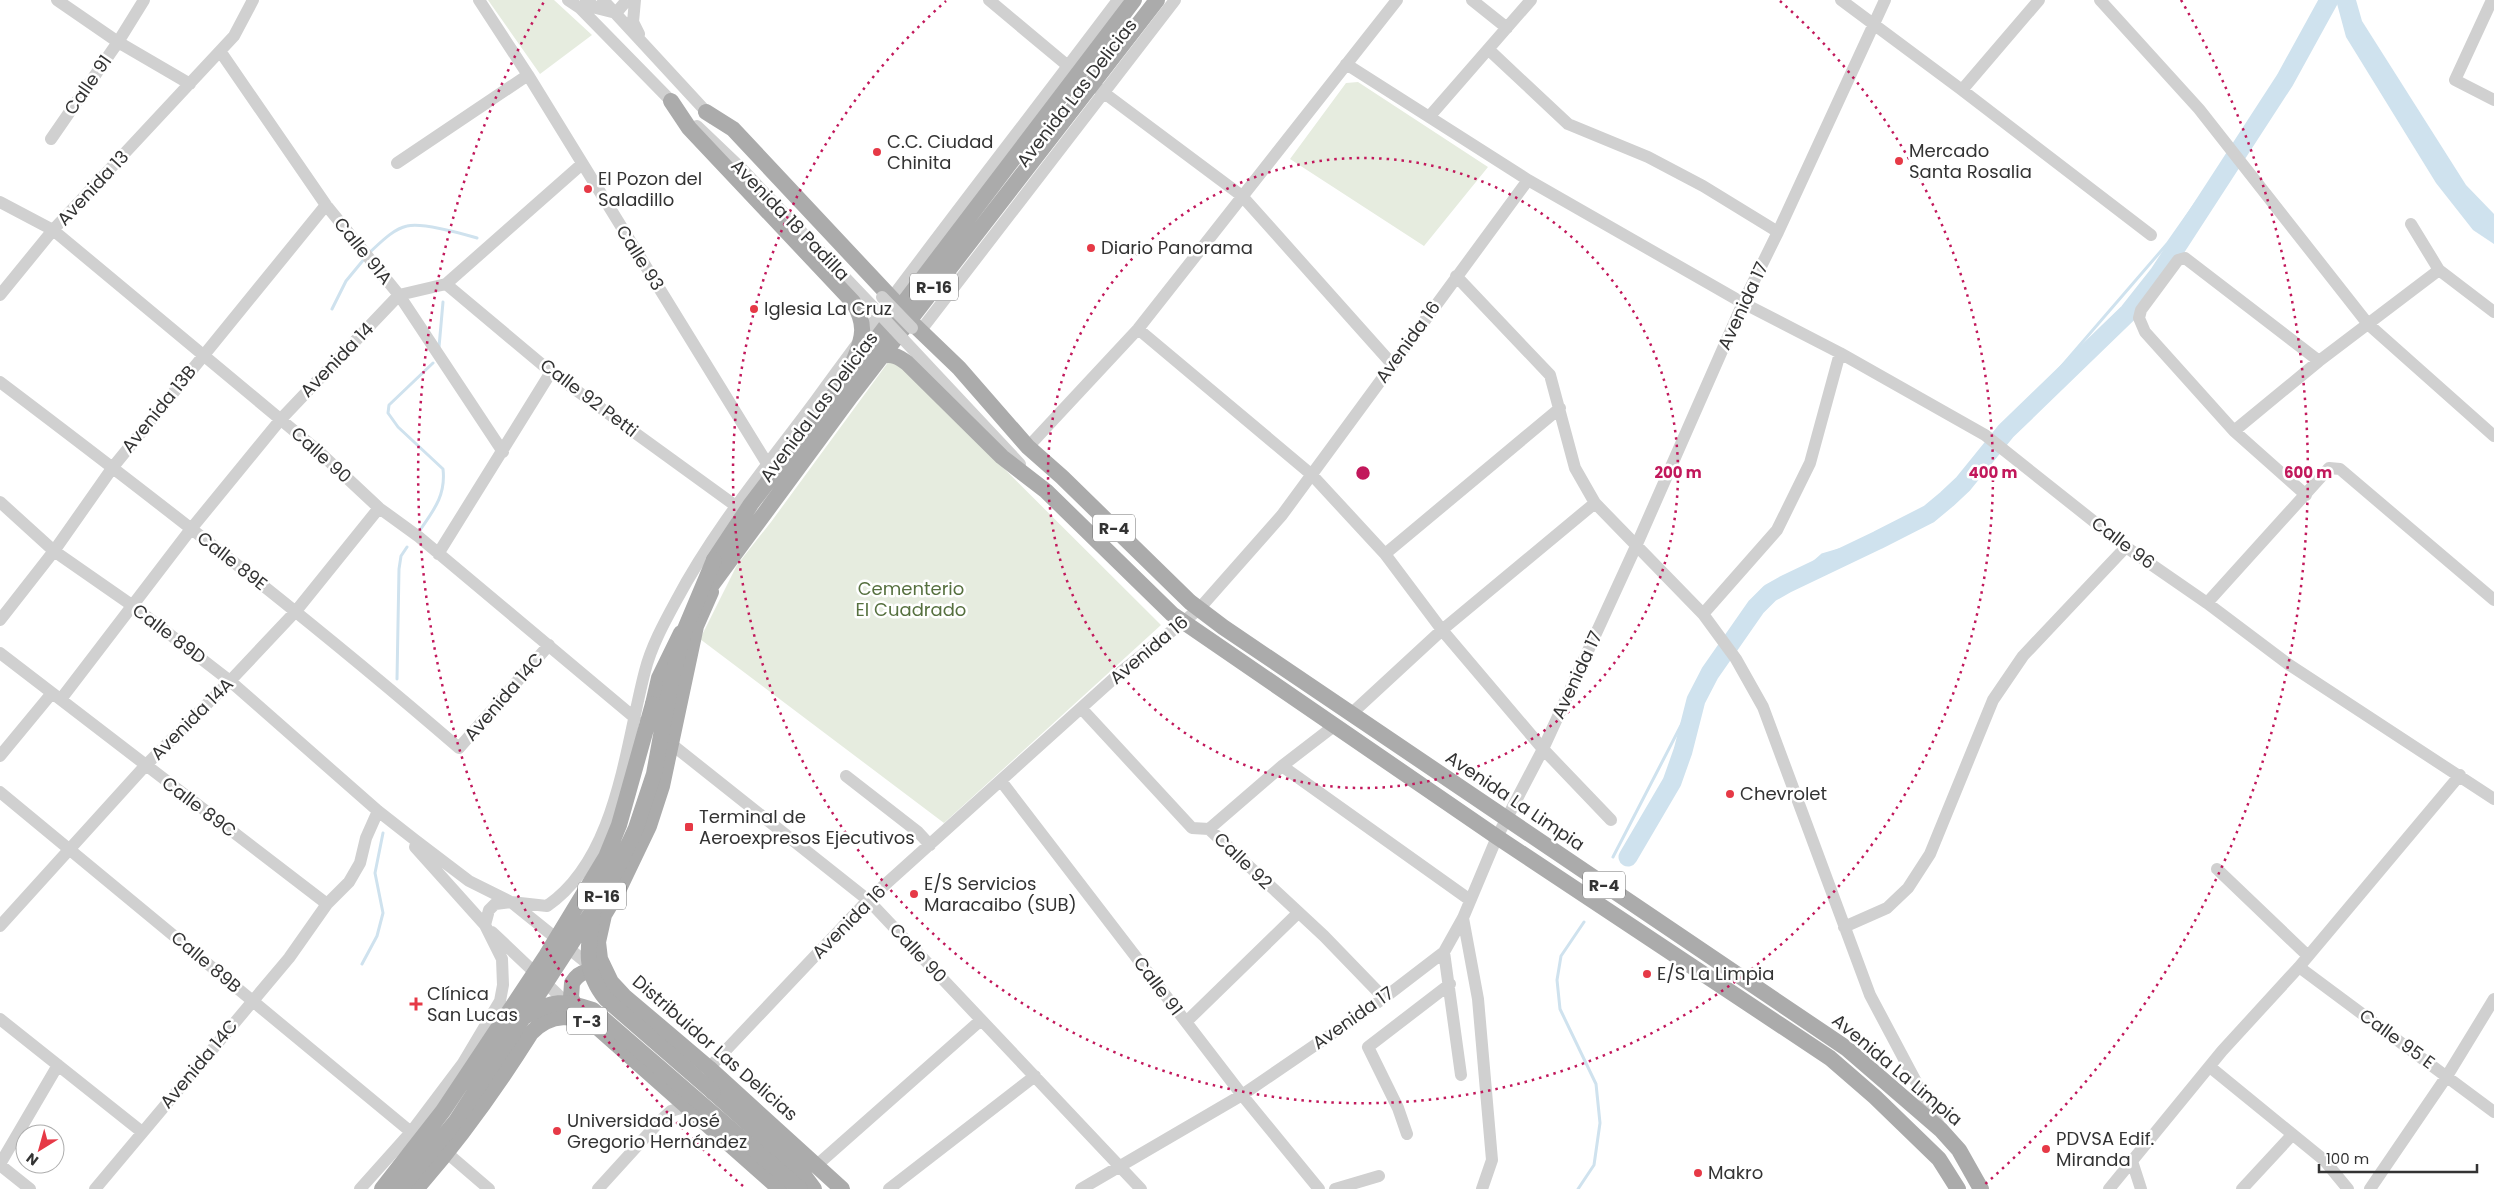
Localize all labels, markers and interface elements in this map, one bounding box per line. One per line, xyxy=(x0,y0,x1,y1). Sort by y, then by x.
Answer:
street label: Avenida Las Delicias xyxy=(1011,13,1143,172)
street label: Calle 91 xyxy=(58,50,117,120)
place label: C.C. Ciudad Chinita xyxy=(887,129,994,175)
place label: Mercado Santa Rosalia xyxy=(1909,138,2032,184)
street label: Avenida 13 xyxy=(51,144,134,231)
marker: C.C. Ciudad Chinita xyxy=(871,146,883,158)
street label: Avenida 18 Padilla xyxy=(726,153,855,286)
marker: Mercado Santa Rosalia xyxy=(1893,155,1905,167)
place label: El Pozon del Saladillo xyxy=(598,166,702,212)
marker: El Pozon del Saladillo xyxy=(582,183,594,195)
street label: Calle 91A xyxy=(328,212,398,290)
street label: Calle 93 xyxy=(611,220,670,295)
place label: Diario Panorama xyxy=(1101,235,1253,260)
marker: Diario Panorama xyxy=(1085,242,1097,254)
street label: Avenida 17 xyxy=(1711,258,1774,354)
road number: R-16 xyxy=(910,274,958,300)
place label: Iglesia La Cruz xyxy=(764,296,892,321)
street label: Avenida 16 xyxy=(1369,296,1446,388)
marker: Iglesia La Cruz xyxy=(748,303,760,315)
street label: Avenida 14 xyxy=(294,317,379,403)
street label: Avenida Las Delicias xyxy=(754,326,883,487)
street label: Calle 92 Petti xyxy=(535,353,643,443)
street label: Avenida 13B xyxy=(116,360,202,458)
street label: Calle 90 xyxy=(286,421,357,489)
text: 200 m xyxy=(1654,462,1702,483)
text: 400 m xyxy=(1969,462,2018,483)
text: 600 m xyxy=(2284,462,2332,483)
centre of rings xyxy=(1354,464,1372,482)
street label: Calle 96 xyxy=(2086,510,2160,575)
road number: R-4 xyxy=(1093,514,1135,542)
street label: Calle 89E xyxy=(192,525,273,596)
park label: Cementerio El Cuadrado xyxy=(856,576,966,622)
street label: Calle 89D xyxy=(127,598,211,670)
street label: Avenida 16 xyxy=(1104,609,1193,690)
street label: Avenida 17 xyxy=(1545,627,1608,723)
street label: Avenida 14C xyxy=(458,647,549,746)
street label: Avenida 14A xyxy=(145,672,239,766)
street label: Avenida La Limpia xyxy=(1441,745,1590,856)
street label: Calle 89C xyxy=(157,770,242,843)
place label: Chevrolet xyxy=(1740,781,1827,806)
marker: Chevrolet xyxy=(1724,788,1736,800)
place label: Terminal de Aeroexpresos Ejecutivos xyxy=(699,804,915,850)
marker: Terminal de Aeroexpresos Ejecutivos xyxy=(683,821,695,833)
street label: Calle 92 xyxy=(1209,826,1278,895)
place label: E/S Servicios Maracaibo (SUB) xyxy=(924,871,1077,917)
road number: R-4 xyxy=(1583,872,1625,898)
street label: Avenida 16 xyxy=(806,879,891,964)
road number: R-16 xyxy=(578,882,626,909)
marker: E/S Servicios Maracaibo (SUB) xyxy=(908,888,920,900)
street label: Calle 90 xyxy=(884,917,953,988)
street label: Calle 89B xyxy=(166,925,247,998)
street label: Calle 91 xyxy=(1128,951,1189,1020)
place label: E/S La Limpia xyxy=(1657,961,1774,986)
marker: E/S La Limpia xyxy=(1641,968,1653,980)
street label: Distribuidor Las Delicias xyxy=(627,969,803,1126)
street label: Avenida 17 xyxy=(1307,980,1399,1055)
place label: Clínica San Lucas xyxy=(427,981,518,1027)
marker: Clínica San Lucas xyxy=(409,997,423,1011)
street label: Calle 95 E xyxy=(2355,1003,2440,1074)
road number: T-3 xyxy=(567,1008,607,1034)
street label: Avenida La Limpia xyxy=(1827,1008,1968,1131)
street label: Avenida 14C xyxy=(154,1014,243,1114)
place label: Universidad José Gregorio Hernández xyxy=(567,1108,747,1154)
north arrow xyxy=(15,1124,65,1174)
marker: Universidad José Gregorio Hernández xyxy=(551,1125,563,1137)
place label: PDVSA Edif. Miranda xyxy=(2056,1126,2154,1172)
scale bar xyxy=(2319,1142,2476,1174)
marker: PDVSA Edif. Miranda xyxy=(2040,1143,2052,1155)
text: N xyxy=(22,1148,42,1171)
text: 100 m xyxy=(2326,1148,2369,1169)
place label: Makro xyxy=(1708,1160,1763,1185)
marker: Makro xyxy=(1692,1167,1704,1179)

